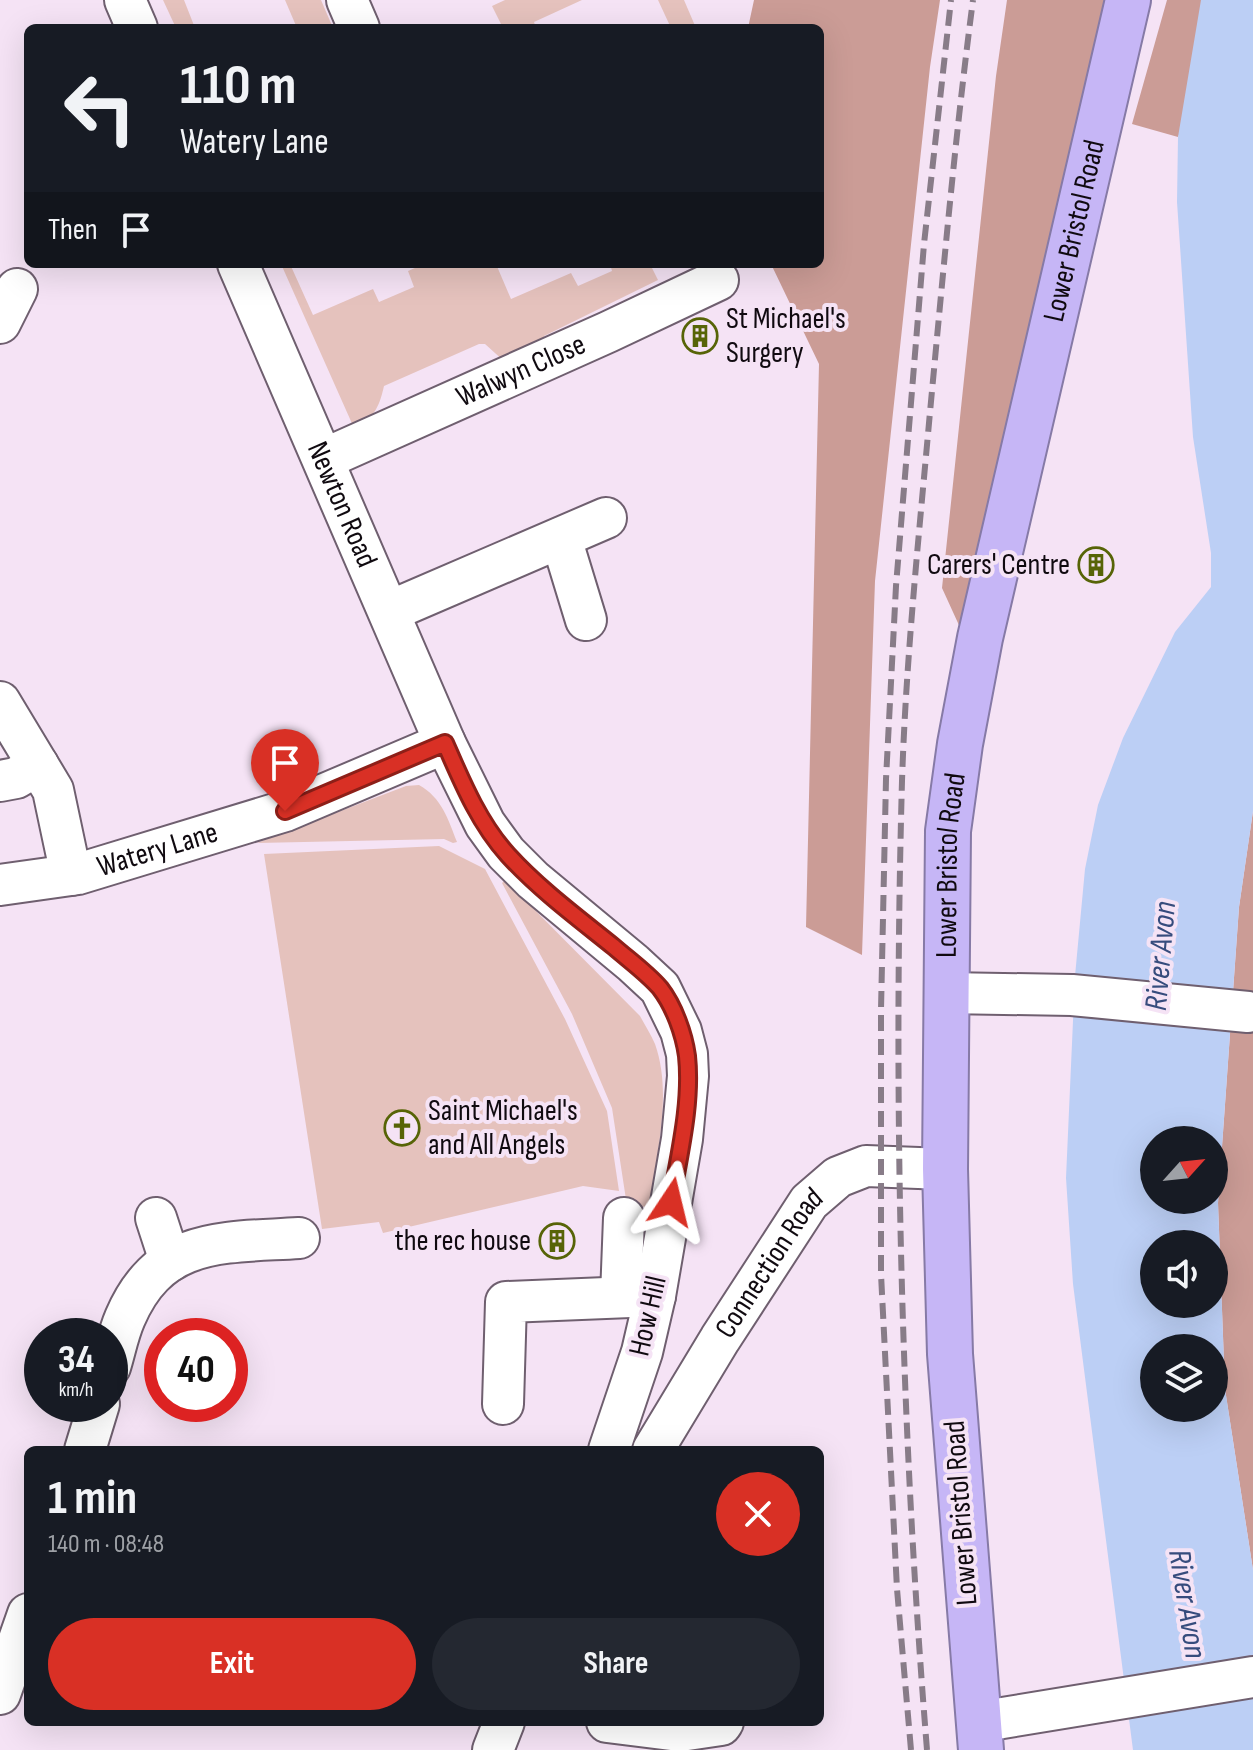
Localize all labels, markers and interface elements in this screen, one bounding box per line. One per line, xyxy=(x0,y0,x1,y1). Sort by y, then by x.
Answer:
text: 110 m xyxy=(180,53,296,120)
icon: left xyxy=(48,56,152,160)
text: Watery Lane xyxy=(180,121,329,164)
street label: Lower Bristol Road xyxy=(1036,136,1113,325)
icon: arrive xyxy=(114,208,158,252)
text: Then xyxy=(48,212,98,248)
place label: St Michael's Surgery xyxy=(726,301,846,371)
building icon: St Michael's Surgery xyxy=(681,317,719,355)
street label: Walwyn Close xyxy=(451,326,591,415)
street label: Newton Road xyxy=(299,436,385,573)
building icon: Carers' Centre xyxy=(1077,546,1115,584)
place label: Carers' Centre xyxy=(927,547,1070,583)
pin xyxy=(251,729,319,811)
icon: arrive xyxy=(263,741,307,785)
street label: Lower Bristol Road xyxy=(929,771,974,958)
street label: Watery Lane xyxy=(93,814,222,885)
water label: River Avon xyxy=(1137,900,1185,1012)
place label: Saint Michael's and All Angels xyxy=(428,1093,578,1163)
church icon: Saint Michael's and All Angels xyxy=(383,1109,421,1147)
north arrow xyxy=(1140,1126,1228,1214)
map controls xyxy=(1140,1126,1228,1422)
position arrow xyxy=(629,1160,713,1244)
street label: Connection Road xyxy=(708,1180,830,1345)
building icon: the rec house xyxy=(538,1222,576,1260)
place label: the rec house xyxy=(395,1223,531,1259)
button: sound xyxy=(1140,1230,1228,1318)
street label: How Hill xyxy=(621,1272,675,1360)
speed limit sign: 40 xyxy=(144,1318,248,1422)
button: layers xyxy=(1140,1334,1228,1422)
text: 34 xyxy=(58,1336,94,1384)
text: km/h xyxy=(59,1378,93,1402)
street label: Lower Bristol Road xyxy=(937,1419,985,1607)
text: 1 min xyxy=(48,1470,137,1527)
button: close xyxy=(716,1472,800,1556)
text: 140 m · 08:48 xyxy=(48,1529,164,1560)
water label: River Avon xyxy=(1159,1547,1215,1661)
button: Exit xyxy=(48,1618,416,1710)
button: Share xyxy=(432,1618,800,1710)

